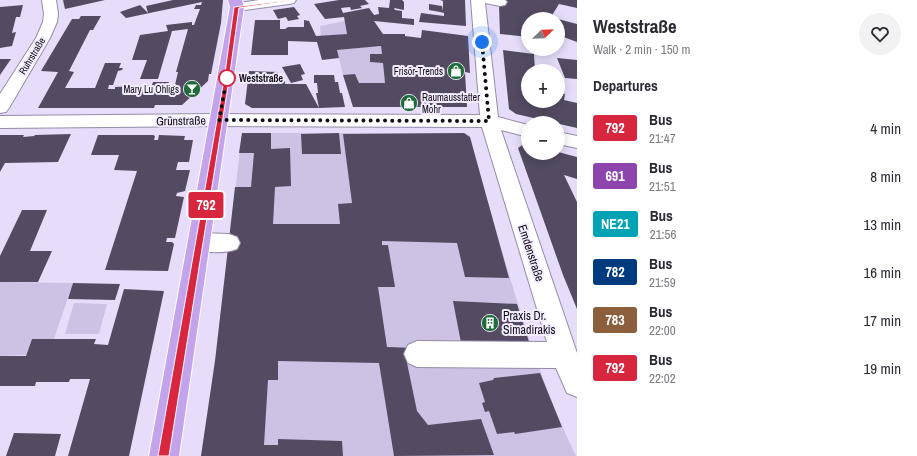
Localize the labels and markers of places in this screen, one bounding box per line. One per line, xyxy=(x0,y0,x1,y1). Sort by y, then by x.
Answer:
shop icon: Frisör-Trends xyxy=(446,61,466,81)
place label: Frisör-Trends xyxy=(394,65,443,78)
marker: Weststraße xyxy=(218,69,236,87)
place label: Weststraße xyxy=(239,72,283,85)
bar icon: Mary Lu Ohligs xyxy=(182,79,202,99)
place label: Mary Lu Ohligs xyxy=(123,83,179,96)
place label: Raumausstatter Mohr xyxy=(422,91,480,116)
shop icon: Raumausstatter Mohr xyxy=(399,93,419,113)
place label: Praxis Dr. Simadirakis xyxy=(503,308,556,338)
building icon: Praxis Dr. Simadirakis xyxy=(480,313,500,333)

